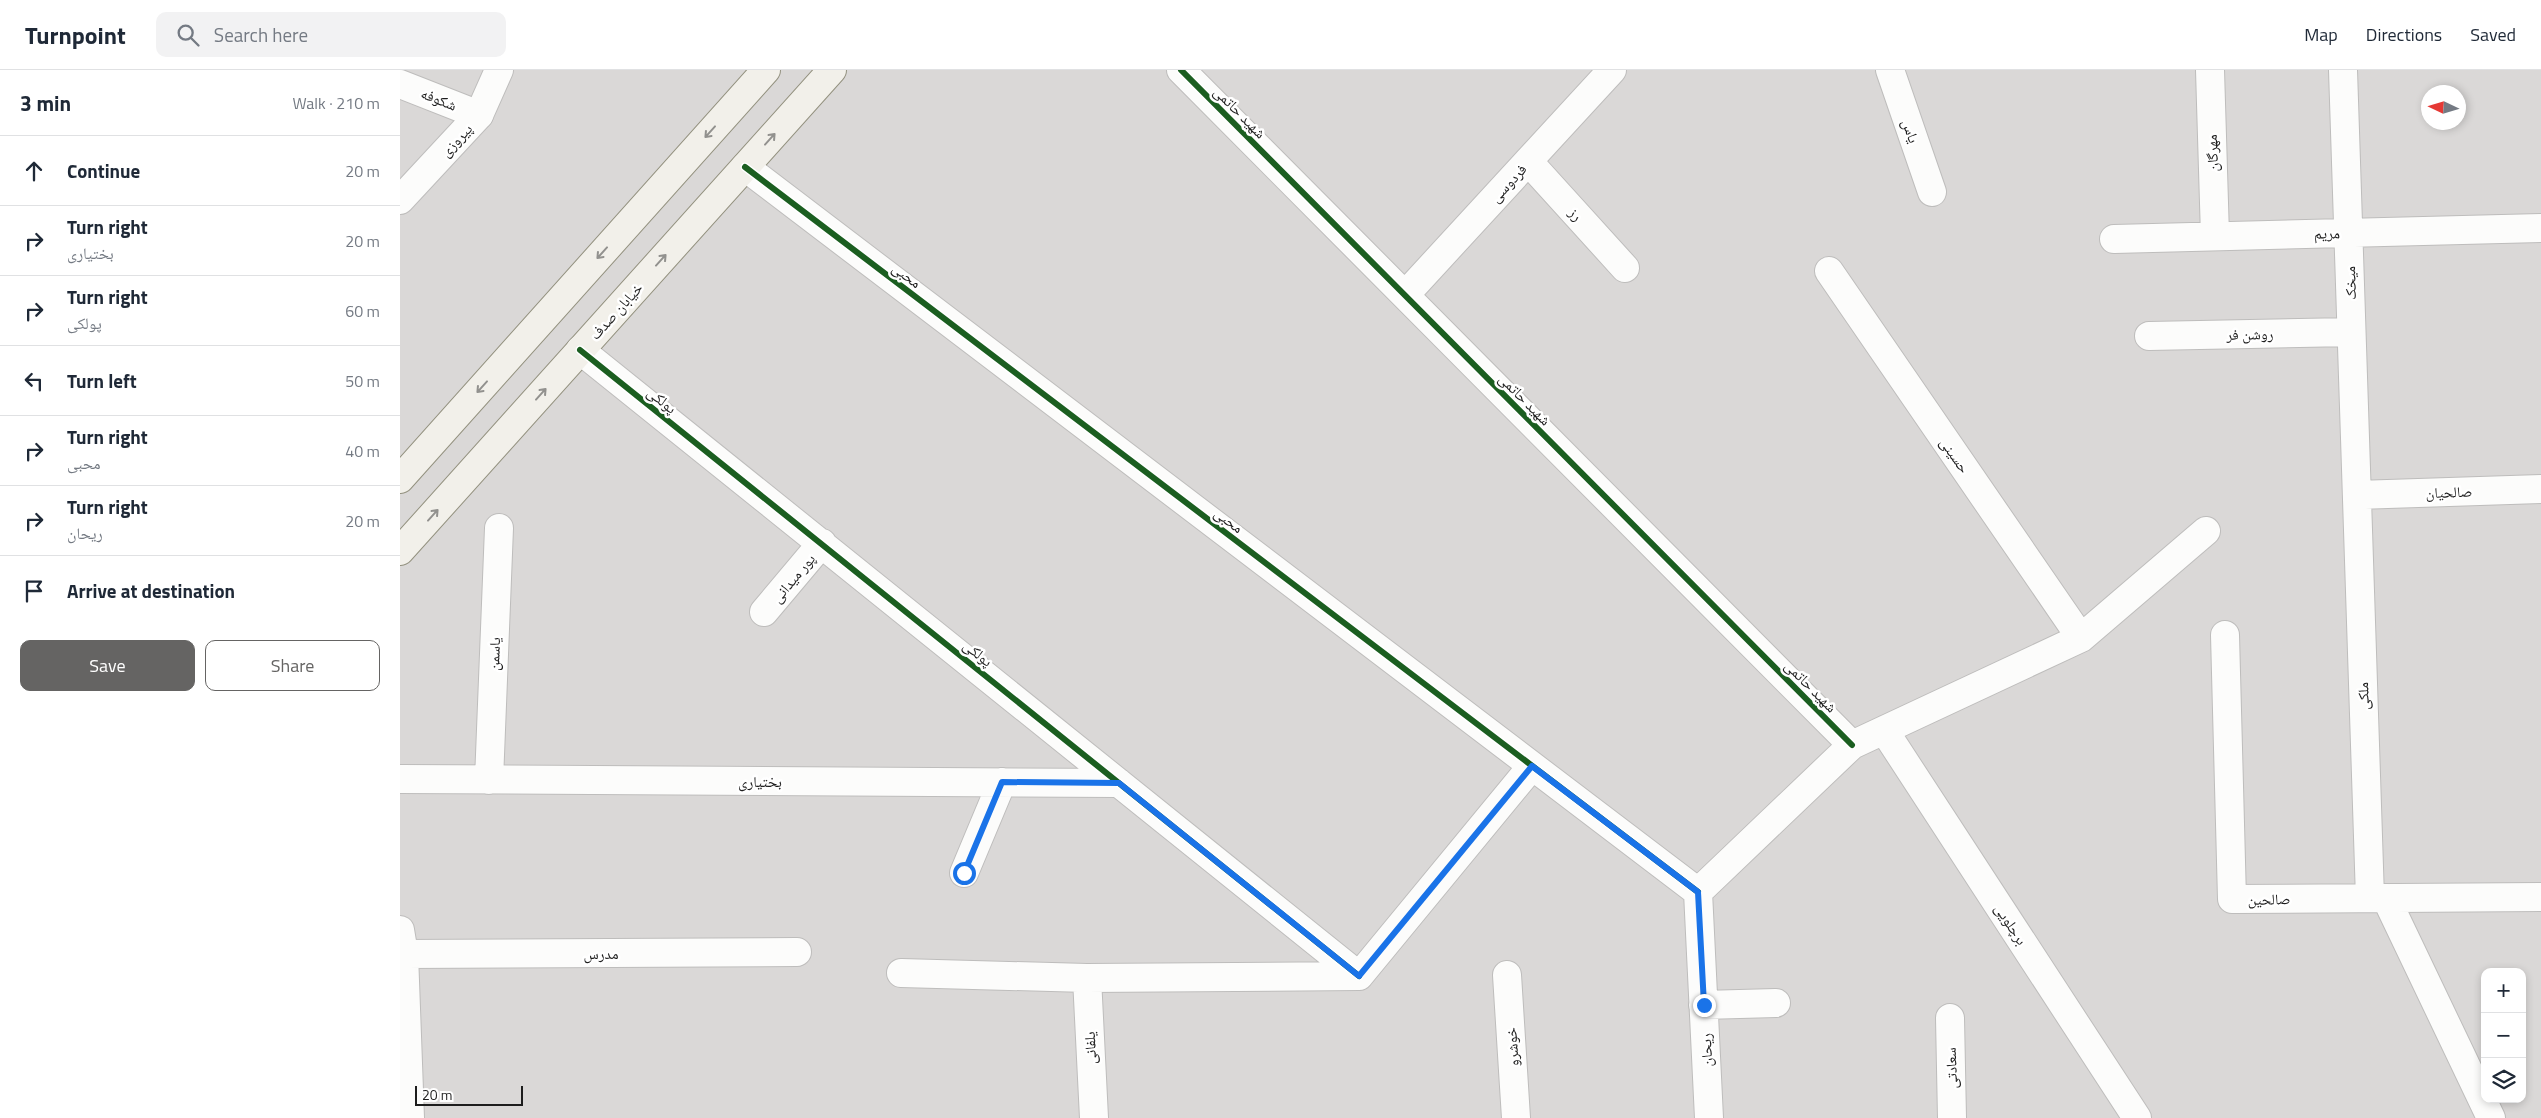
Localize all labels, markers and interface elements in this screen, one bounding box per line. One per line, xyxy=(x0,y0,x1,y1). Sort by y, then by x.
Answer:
search box xyxy=(156,12,506,57)
text: Turnpoint xyxy=(25,17,126,53)
text: Search here xyxy=(214,20,308,49)
icon: search xyxy=(174,21,202,49)
text: Map xyxy=(2304,21,2338,48)
text: Directions xyxy=(2366,21,2442,48)
text: Saved xyxy=(2470,21,2516,48)
street label: شهید حاتمی xyxy=(1208,80,1272,144)
street label: شکوفه xyxy=(418,81,461,117)
north arrow xyxy=(2421,85,2466,130)
text: 3 min xyxy=(20,87,71,119)
text: Walk · 210 m xyxy=(292,91,380,115)
street label: یاس xyxy=(1896,116,1926,146)
street label: پیروزی xyxy=(434,118,478,162)
one-way arrow xyxy=(705,126,716,139)
one-way arrow xyxy=(764,133,776,146)
street label: مهرگان xyxy=(2200,134,2224,172)
text: Continue xyxy=(67,156,140,185)
icon: ahead xyxy=(20,157,48,185)
street label: فردوسی xyxy=(1484,158,1532,208)
text: 20 m xyxy=(345,159,380,183)
street label: رز xyxy=(1563,201,1589,226)
text: Turn right xyxy=(67,212,148,241)
street label: مریم xyxy=(2314,221,2340,245)
icon: right xyxy=(20,227,48,255)
text: 20 m xyxy=(345,229,380,253)
text: بختیاری xyxy=(67,241,114,265)
one-way arrow xyxy=(596,247,608,260)
one-way arrow xyxy=(655,254,667,267)
street label: محبی xyxy=(887,256,927,294)
street label: میخک xyxy=(2338,266,2362,300)
street label: خیابان صدف xyxy=(584,277,648,345)
text: Turn right xyxy=(67,282,148,311)
icon: right xyxy=(20,297,48,325)
text: 60 m xyxy=(345,299,380,323)
text: پولکی xyxy=(67,311,102,335)
street label: روشن فر xyxy=(2225,322,2274,346)
text: Turn left xyxy=(67,366,137,395)
icon: left xyxy=(20,367,48,395)
street label: شهید حاتمی xyxy=(1493,367,1557,431)
text: 50 m xyxy=(345,369,380,393)
one-way arrow xyxy=(476,381,488,394)
street label: پولکی xyxy=(642,381,682,419)
one-way arrow xyxy=(535,388,547,401)
text: Turn right xyxy=(67,422,148,451)
street label: حسینی xyxy=(1934,432,1976,478)
icon: right xyxy=(20,437,48,465)
text: 40 m xyxy=(345,439,380,463)
text: محبی xyxy=(67,451,101,475)
street label: صالحیان xyxy=(2425,480,2473,504)
text: Turn right xyxy=(67,492,148,521)
street label: محبی xyxy=(1209,501,1249,539)
icon: right xyxy=(20,507,48,535)
text: 20 m xyxy=(345,509,380,533)
one-way arrow xyxy=(427,509,438,522)
text: ریحان xyxy=(67,521,103,545)
street label: پور میدانی xyxy=(765,548,821,608)
text: Arrive at destination xyxy=(67,576,235,605)
icon: arrive xyxy=(20,577,48,605)
street label: پولکی xyxy=(958,634,998,672)
street label: یاسمن xyxy=(482,636,506,671)
button: Save xyxy=(20,640,195,691)
button: Share xyxy=(205,640,380,691)
street label: شهید حاتمی xyxy=(1779,654,1843,718)
street label: ملکی xyxy=(2351,682,2375,710)
street label: بختیاری xyxy=(738,770,782,793)
route start xyxy=(953,862,976,885)
street label: صالحین xyxy=(2247,887,2291,911)
street label: برچلویی xyxy=(1989,898,2033,950)
street label: مدرس xyxy=(584,942,619,965)
map controls xyxy=(2481,968,2526,1103)
button: + xyxy=(2481,968,2526,1013)
route end xyxy=(1693,994,1716,1017)
button: − xyxy=(2481,1013,2526,1058)
street label: خوشرو xyxy=(1499,1026,1525,1068)
street label: یلفانی xyxy=(1078,1031,1102,1065)
street label: ریحان xyxy=(1694,1032,1718,1067)
street label: سعادتی xyxy=(1939,1047,1963,1089)
button: layers xyxy=(2481,1058,2526,1103)
scale bar xyxy=(415,1083,522,1106)
text: 20 m xyxy=(422,1084,452,1105)

